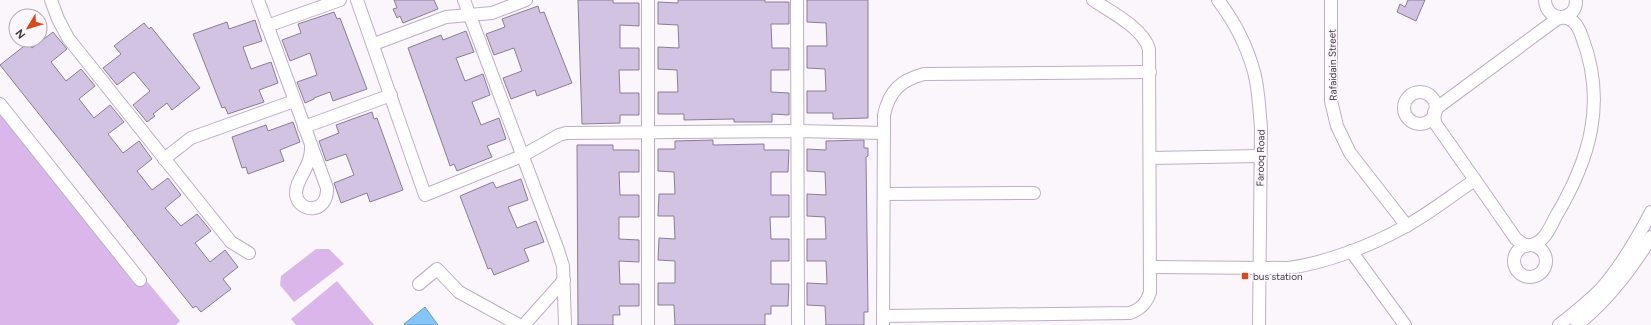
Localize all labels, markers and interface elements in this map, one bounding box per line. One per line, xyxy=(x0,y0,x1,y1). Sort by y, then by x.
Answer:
north arrow xyxy=(8,8,48,48)
text: N xyxy=(13,26,28,41)
street label: Rafaidain Street xyxy=(1325,29,1340,101)
street label: Farooq Road xyxy=(1254,129,1267,186)
place label: bus station xyxy=(1253,270,1303,283)
marker: bus station xyxy=(1240,271,1250,281)

